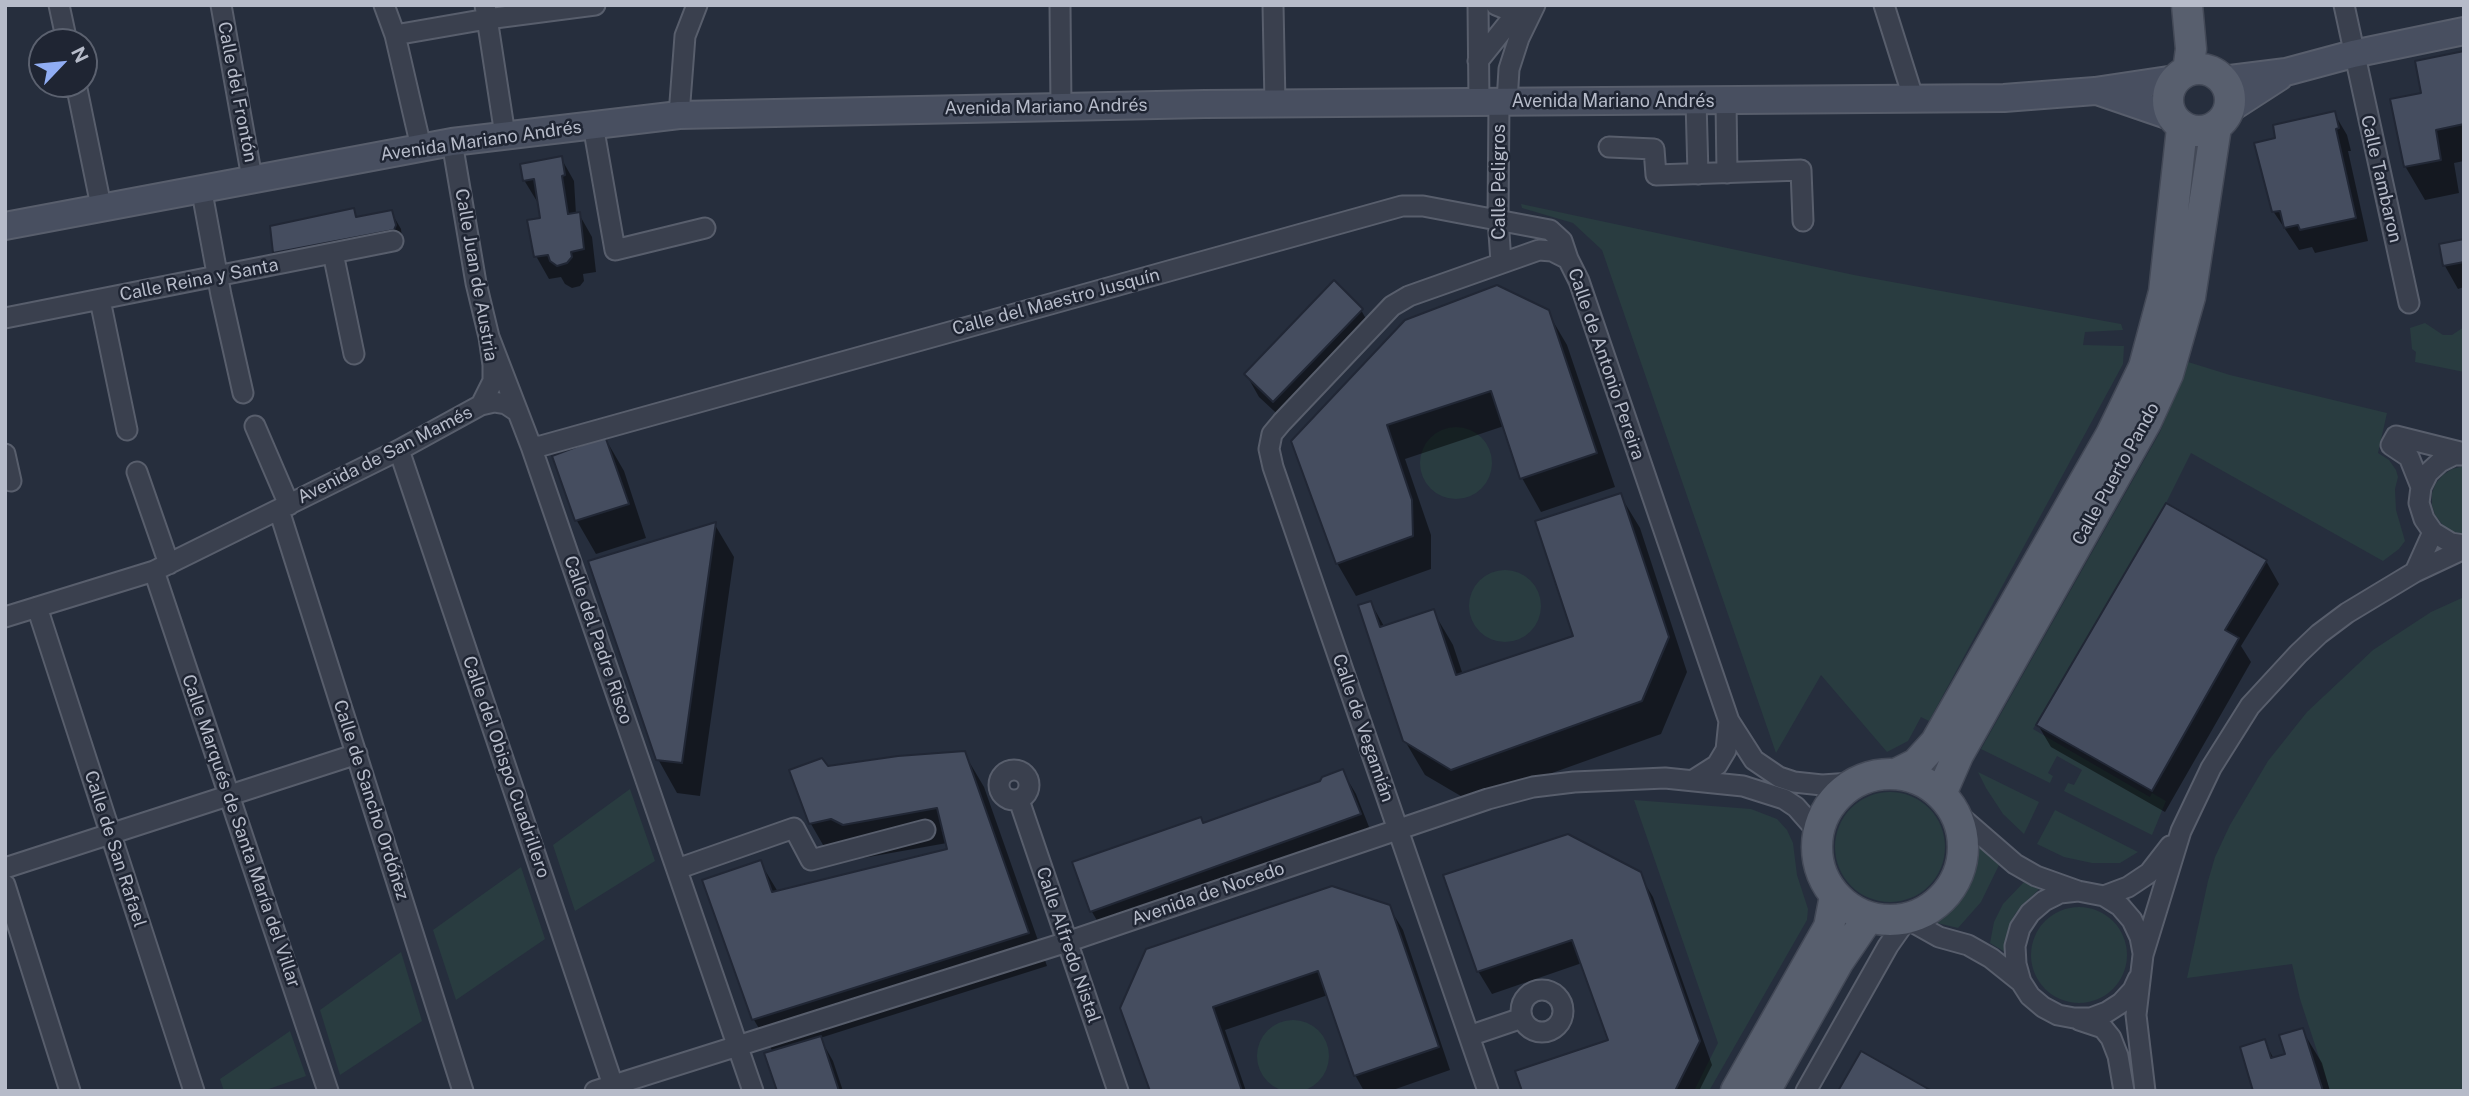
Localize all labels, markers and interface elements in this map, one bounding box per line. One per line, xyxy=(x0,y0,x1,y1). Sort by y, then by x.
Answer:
street label: Calle del Frontón xyxy=(213,20,261,164)
north arrow xyxy=(28,28,98,98)
text: N xyxy=(67,43,93,66)
street label: Avenida Mariano Andrés xyxy=(1511,90,1715,112)
street label: Avenida Mariano Andrés xyxy=(944,94,1148,120)
street label: Calle Tambaron xyxy=(2356,113,2406,245)
street label: Avenida Mariano Andrés xyxy=(379,116,583,166)
street label: Calle Peligros xyxy=(1488,124,1510,240)
street label: Calle Juan de Austria xyxy=(450,187,502,363)
street label: Calle Reina y Santa xyxy=(118,254,280,306)
street label: Calle del Maestro Jusquín xyxy=(950,264,1162,340)
street label: Calle de Antonio Pereira xyxy=(1563,265,1649,463)
street label: Calle Puerto Pando xyxy=(2068,399,2164,549)
street label: Avenida de San Mamés xyxy=(294,401,476,509)
street label: Calle del Padre Risco xyxy=(559,553,637,727)
street label: Calle de Vegamián xyxy=(1328,651,1398,805)
street label: Calle del Obispo Cuadrillero xyxy=(458,653,554,881)
street label: Calle Marqués de Santa María del Villar xyxy=(177,672,305,990)
street label: Calle de Sancho Ordóñez xyxy=(328,697,414,903)
street label: Calle de San Rafael xyxy=(79,768,151,930)
street label: Avenida de Nocedo xyxy=(1129,858,1287,930)
street label: Calle Alfredo Nistal xyxy=(1031,864,1105,1026)

